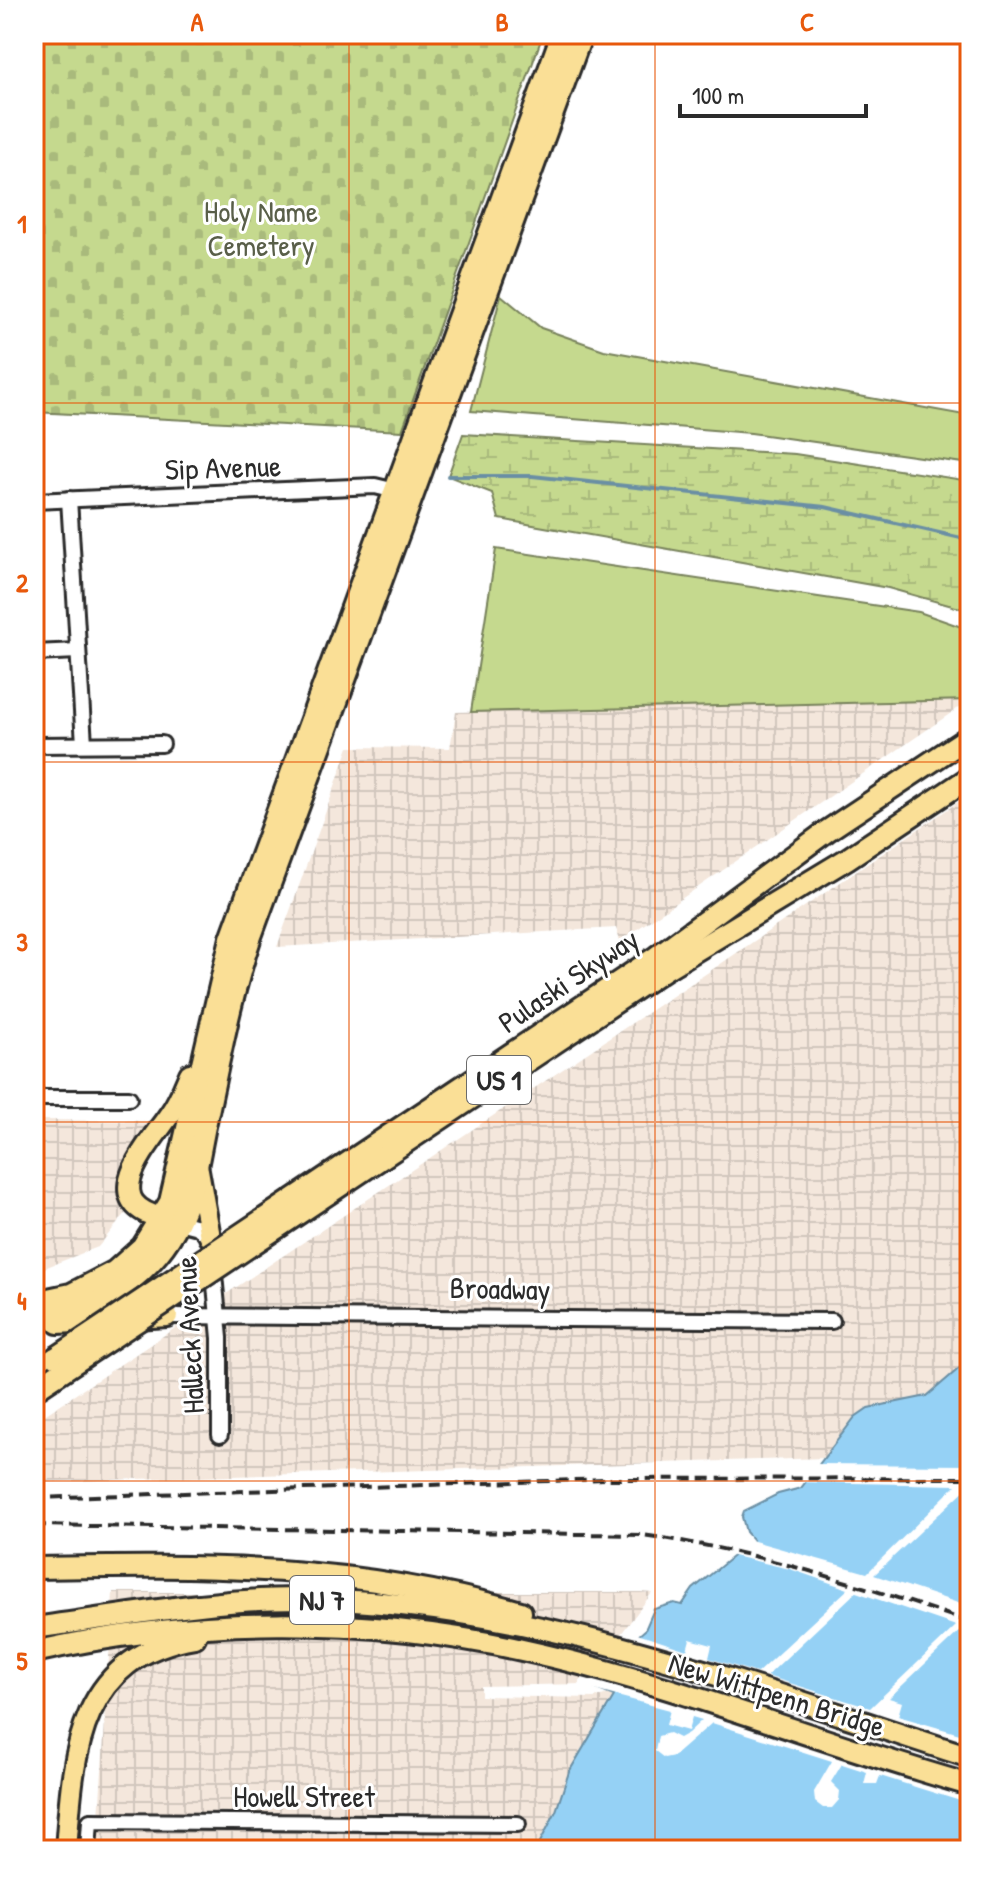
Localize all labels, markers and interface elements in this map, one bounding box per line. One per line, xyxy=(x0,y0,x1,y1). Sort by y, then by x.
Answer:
text: A xyxy=(191,4,204,39)
text: B xyxy=(495,4,509,39)
text: C xyxy=(800,4,814,39)
scale bar xyxy=(680,68,866,118)
text: 100 m xyxy=(692,79,744,111)
park label: Holy Name Cemetery xyxy=(204,191,318,265)
text: 1 xyxy=(17,206,27,241)
street label: Sip Avenue xyxy=(164,445,282,489)
text: 2 xyxy=(16,565,29,600)
street label: Pulaski Skyway xyxy=(490,918,646,1042)
text: 3 xyxy=(16,924,28,959)
road number: US 1 xyxy=(467,1056,531,1104)
street label: Halleck Avenue xyxy=(165,1255,213,1415)
street label: Broadway xyxy=(449,1267,551,1309)
text: 4 xyxy=(17,1283,27,1318)
road number: NJ 7 xyxy=(290,1576,354,1624)
street label: New Wittpenn Bridge xyxy=(664,1642,890,1746)
text: 5 xyxy=(17,1643,28,1678)
street label: Howell Street xyxy=(233,1776,375,1816)

